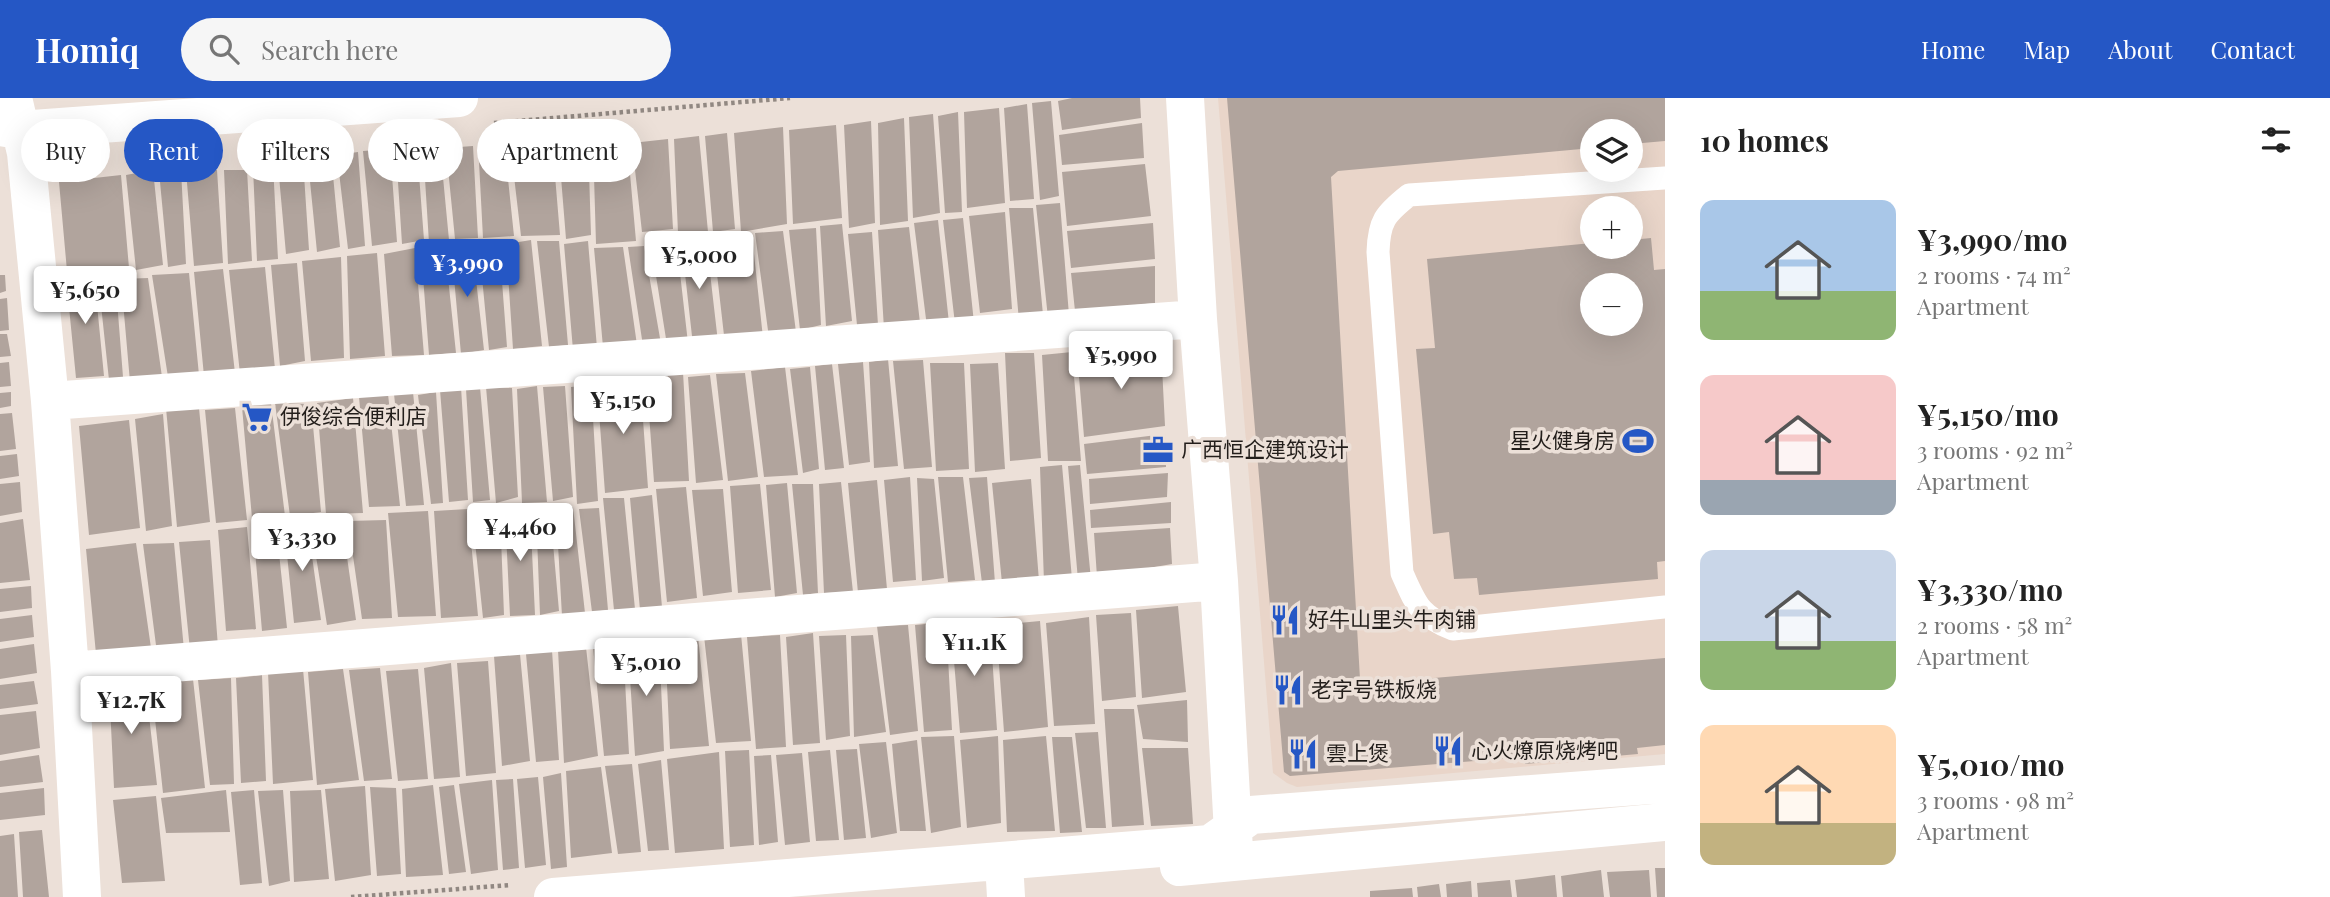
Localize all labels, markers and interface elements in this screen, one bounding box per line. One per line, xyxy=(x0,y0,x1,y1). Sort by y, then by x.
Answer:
search box xyxy=(181,18,671,81)
text: Homiq xyxy=(35,27,139,71)
icon: search xyxy=(205,30,243,68)
text: Search here xyxy=(261,32,398,67)
text: Home xyxy=(1921,33,1985,65)
text: Map xyxy=(2023,33,2070,65)
text: About xyxy=(2108,33,2172,65)
text: Contact xyxy=(2210,33,2295,65)
chip: Buy xyxy=(21,119,110,182)
chip: Rent xyxy=(124,119,223,182)
chip: Filters xyxy=(237,119,354,182)
chip: New xyxy=(368,119,463,182)
chip: Apartment xyxy=(477,119,642,182)
map controls xyxy=(1580,119,1643,336)
button: layers xyxy=(1580,119,1643,182)
text: 10 homes xyxy=(1700,120,1829,160)
icon: filters xyxy=(2257,121,2295,159)
button: + xyxy=(1580,196,1643,259)
text: ¥3,990/mo xyxy=(1917,219,2068,259)
icon: home xyxy=(1756,228,1840,312)
pin: ¥5,000 xyxy=(642,232,756,291)
text: ¥5,000 xyxy=(661,238,737,269)
pin: ¥3,990 xyxy=(410,240,524,299)
text: ¥3,990 xyxy=(430,246,504,277)
text: 2 rooms · 74 m² xyxy=(1917,259,2071,290)
pin: ¥5,650 xyxy=(28,266,142,326)
text: ¥5,650 xyxy=(50,273,120,304)
button: − xyxy=(1580,273,1643,336)
text: Apartment xyxy=(1917,290,2029,321)
pin: ¥5,990 xyxy=(1064,331,1178,391)
text: ¥5,990 xyxy=(1085,338,1157,369)
pin: ¥5,150 xyxy=(566,376,680,436)
text: ¥5,150 xyxy=(590,383,656,414)
text: ¥5,150/mo xyxy=(1917,394,2059,434)
supermarket icon: 伊俊综合便利店 xyxy=(240,400,274,434)
place label: 伊俊综合便利店 xyxy=(280,401,427,429)
icon: home xyxy=(1756,403,1840,487)
sports icon: 星火健身房 xyxy=(1621,424,1655,458)
place label: 星火健身房 xyxy=(1510,425,1615,453)
office icon: 广西恒企建筑设计 xyxy=(1141,433,1175,467)
place label: 广西恒企建筑设计 xyxy=(1181,434,1349,462)
text: 3 rooms · 92 m² xyxy=(1917,434,2073,465)
text: Apartment xyxy=(1917,465,2029,496)
pin: ¥4,460 xyxy=(463,504,577,563)
text: ¥4,460 xyxy=(483,510,557,541)
pin: ¥3,330 xyxy=(245,514,359,573)
text: ¥3,330 xyxy=(267,520,337,551)
text: ¥3,330/mo xyxy=(1917,569,2063,609)
icon: home xyxy=(1756,578,1840,662)
restaurant icon: 好牛山里头牛肉铺 xyxy=(1268,603,1302,637)
place label: 好牛山里头牛肉铺 xyxy=(1308,604,1476,632)
text: 2 rooms · 58 m² xyxy=(1917,609,2072,640)
pin: ¥11.1K xyxy=(917,618,1031,678)
text: ¥11.1K xyxy=(942,625,1006,656)
pin: ¥5,010 xyxy=(589,638,703,698)
text: Apartment xyxy=(1917,640,2029,671)
text: ¥5,010 xyxy=(611,645,681,676)
restaurant icon: 老字号铁板烧 xyxy=(1271,673,1305,707)
place label: 老字号铁板烧 xyxy=(1311,674,1437,702)
pin: ¥12.7K xyxy=(74,676,188,736)
text: ¥12.7K xyxy=(96,683,166,714)
restaurant icon: 心火燎原烧烤吧 xyxy=(1431,734,1465,768)
place label: 心火燎原烧烤吧 xyxy=(1471,735,1618,763)
restaurant icon: 雲上煲 xyxy=(1286,737,1320,771)
place label: 雲上煲 xyxy=(1326,738,1389,766)
text: ¥5,010/mo xyxy=(1917,744,2065,784)
icon: home xyxy=(1756,753,1840,837)
text: 3 rooms · 98 m² xyxy=(1917,784,2074,815)
text: Apartment xyxy=(1917,815,2029,846)

